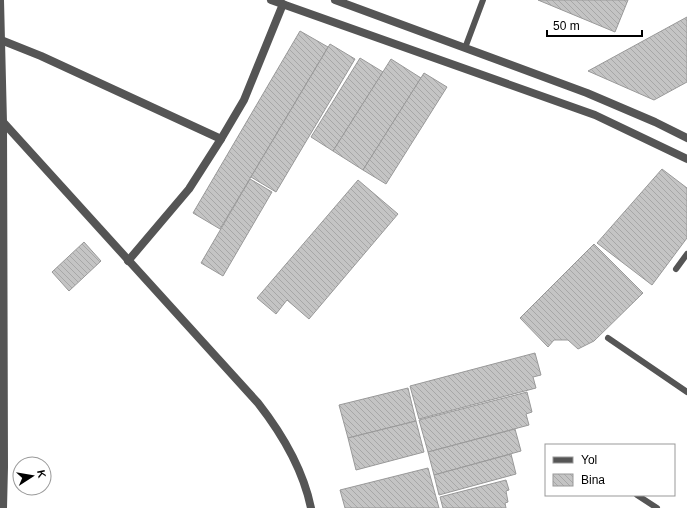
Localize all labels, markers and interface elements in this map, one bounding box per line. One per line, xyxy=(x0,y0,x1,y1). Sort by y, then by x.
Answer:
scale bar xyxy=(547,12,642,38)
text: 50 m xyxy=(553,19,580,33)
legend xyxy=(545,444,675,496)
text: Yol xyxy=(581,453,597,467)
north arrow xyxy=(12,456,52,496)
text: K xyxy=(35,469,48,479)
text: Bina xyxy=(581,473,605,487)

